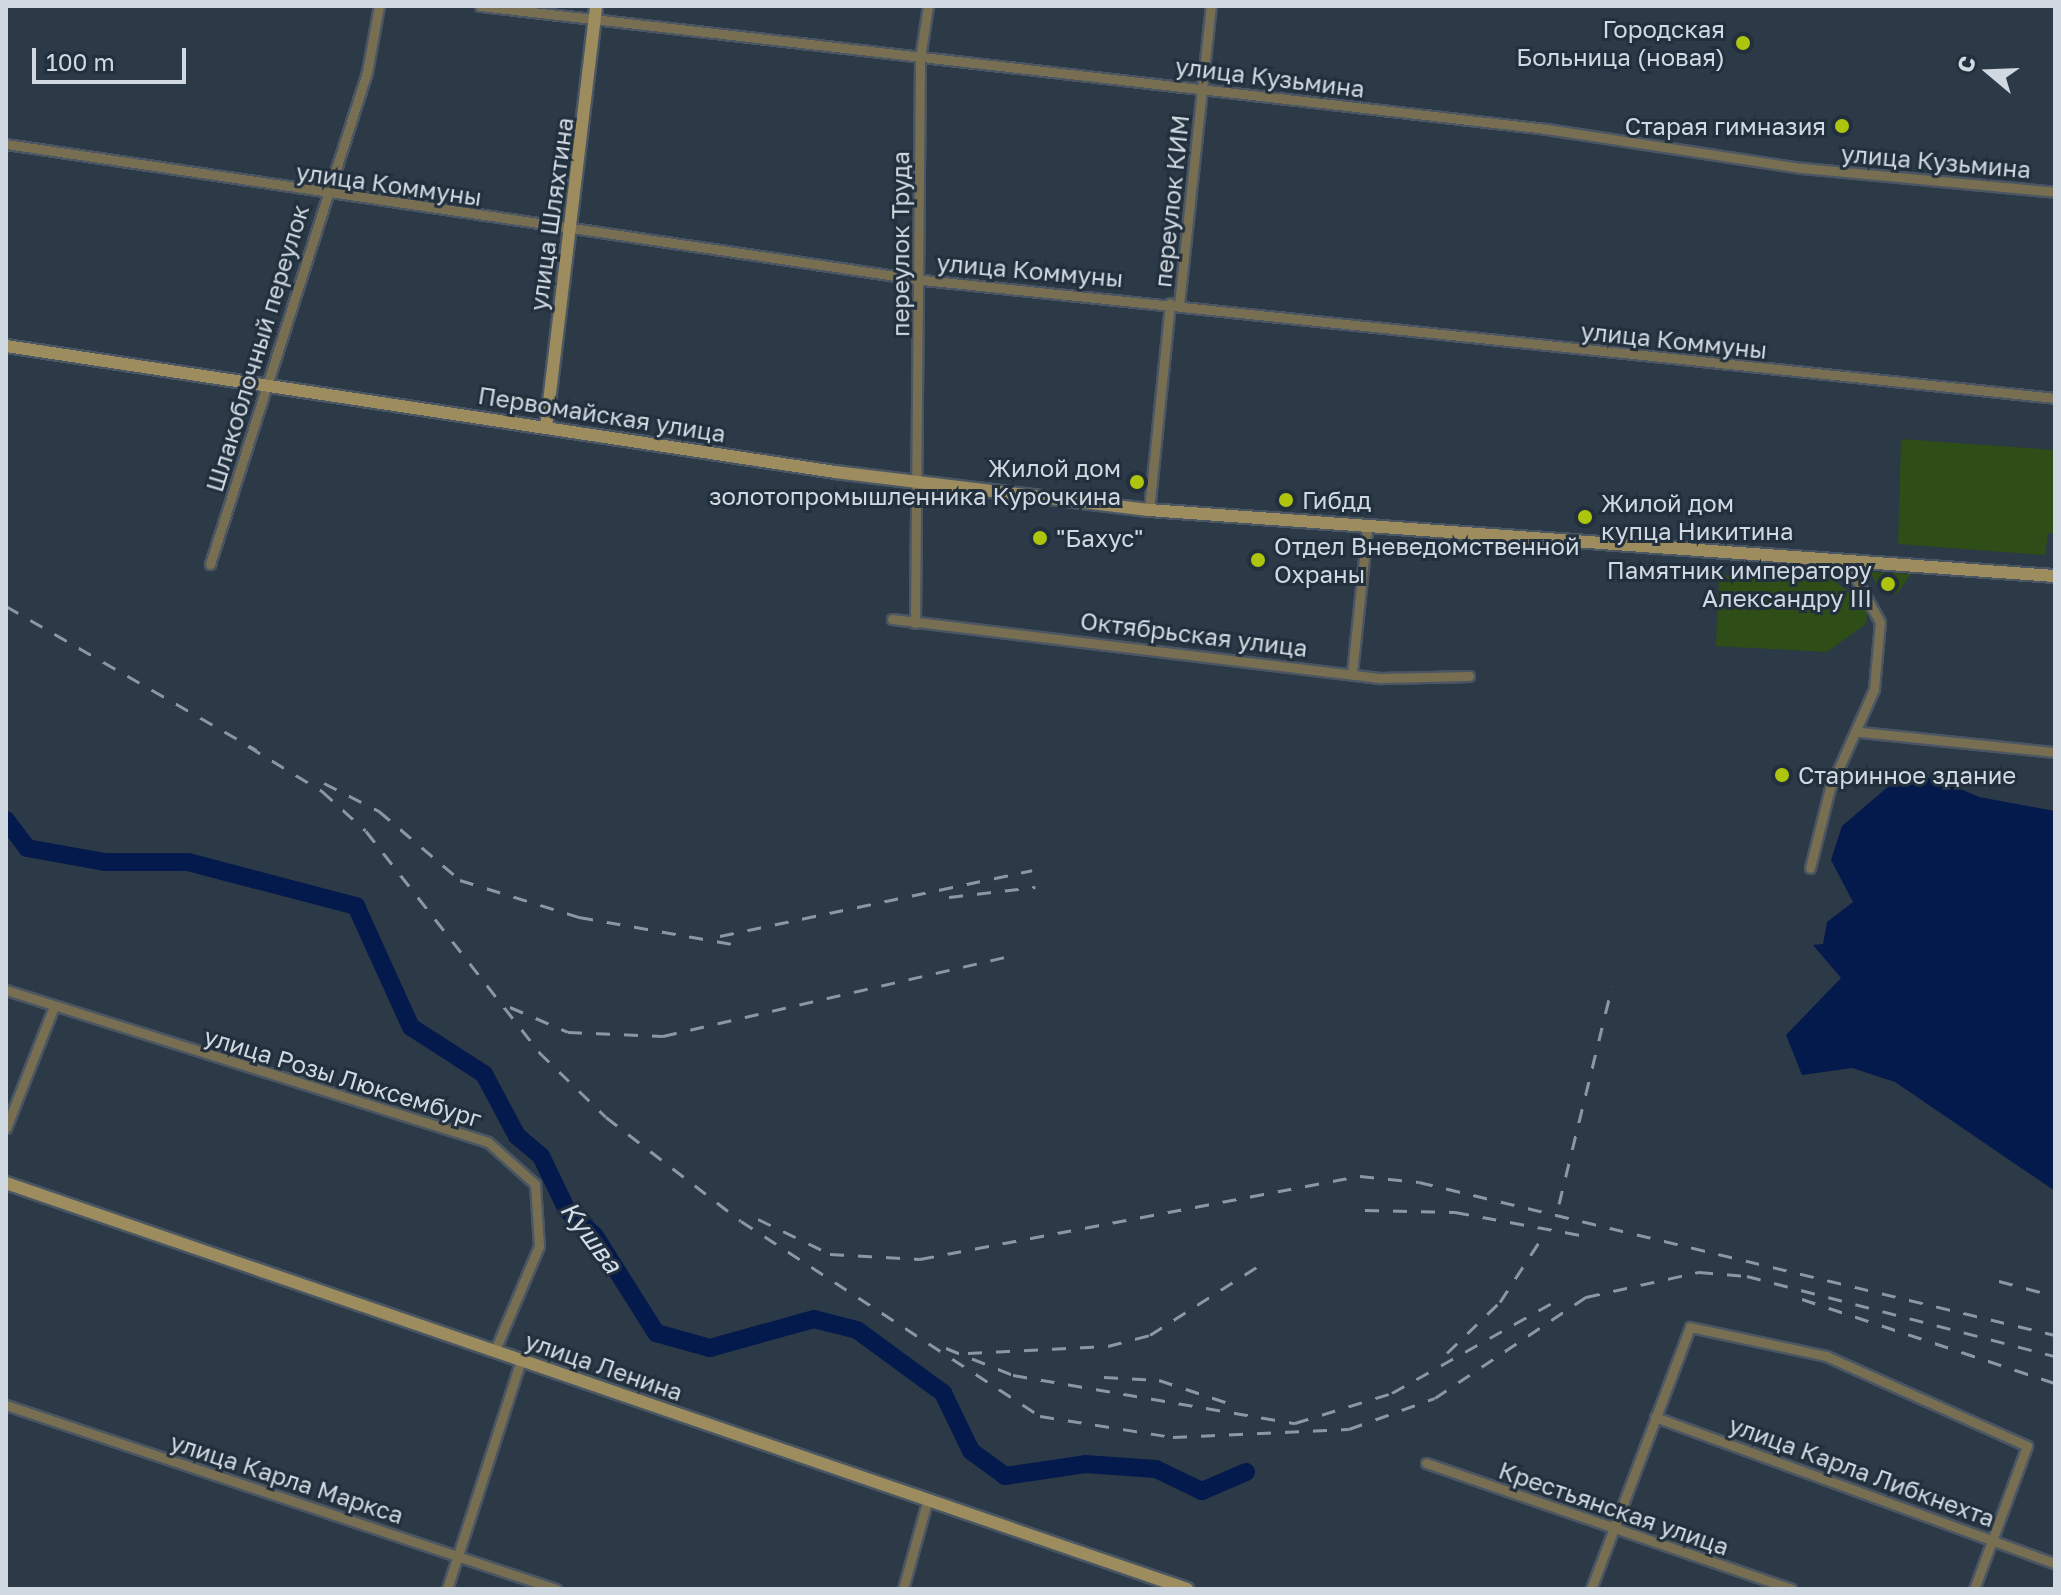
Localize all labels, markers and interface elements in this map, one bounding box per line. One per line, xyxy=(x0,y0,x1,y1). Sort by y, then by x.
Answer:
place label: Городская Больница (новая) xyxy=(1516,15,1725,71)
scale bar xyxy=(36,32,190,82)
marker: Городская Больница (новая) xyxy=(1732,32,1754,54)
north arrow xyxy=(1949,32,2029,112)
text: 100 m xyxy=(46,47,115,76)
street label: улица Кузьмина xyxy=(1174,51,1366,103)
text: С xyxy=(1951,52,1981,76)
place label: Старая гимназия xyxy=(1625,112,1826,140)
street label: переулок КИМ xyxy=(1148,113,1194,289)
street label: улица Шляхтина xyxy=(523,115,579,313)
marker: Старая гимназия xyxy=(1833,117,1851,135)
street label: улица Кузьмина xyxy=(1840,138,2032,184)
street label: переулок Труда xyxy=(886,151,914,337)
street label: улица Коммуны xyxy=(294,157,484,211)
street label: Шлакоблочный переулок xyxy=(200,201,314,495)
street label: улица Коммуны xyxy=(936,247,1124,293)
street label: улица Коммуны xyxy=(1579,316,1769,364)
street label: Первомайская улица xyxy=(476,380,728,448)
place label: Жилой дом золотопромышленника Курочкина xyxy=(709,454,1121,510)
marker: Жилой дом золотопромышленника Курочкина xyxy=(1128,473,1146,491)
place label: Гибдд xyxy=(1302,486,1371,514)
place label: Жилой дом купца Никитина xyxy=(1601,489,1793,545)
marker: Гибдд xyxy=(1277,491,1295,509)
marker: Жилой дом купца Никитина xyxy=(1576,508,1594,526)
place label: "Бахус" xyxy=(1056,524,1143,552)
marker: "Бахус" xyxy=(1031,529,1049,547)
place label: Отдел Вневедомственной Охраны xyxy=(1274,532,1580,588)
marker: Отдел Вневедомственной Охраны xyxy=(1249,551,1267,569)
place label: Памятник императору Александру III xyxy=(1607,556,1872,612)
marker: Памятник императору Александру III xyxy=(1879,575,1897,593)
street label: Октябрьская улица xyxy=(1079,606,1309,662)
place label: Старинное здание xyxy=(1798,761,2016,789)
marker: Старинное здание xyxy=(1773,766,1791,784)
street label: улица Розы Люксембург xyxy=(201,1021,485,1133)
water label: Кушва xyxy=(554,1195,628,1279)
street label: улица Ленина xyxy=(521,1326,687,1406)
street label: улица Карла Либкнехта xyxy=(1725,1409,1999,1533)
street label: улица Карла Маркса xyxy=(167,1427,407,1529)
street label: Крестьянская улица xyxy=(1495,1455,1733,1561)

